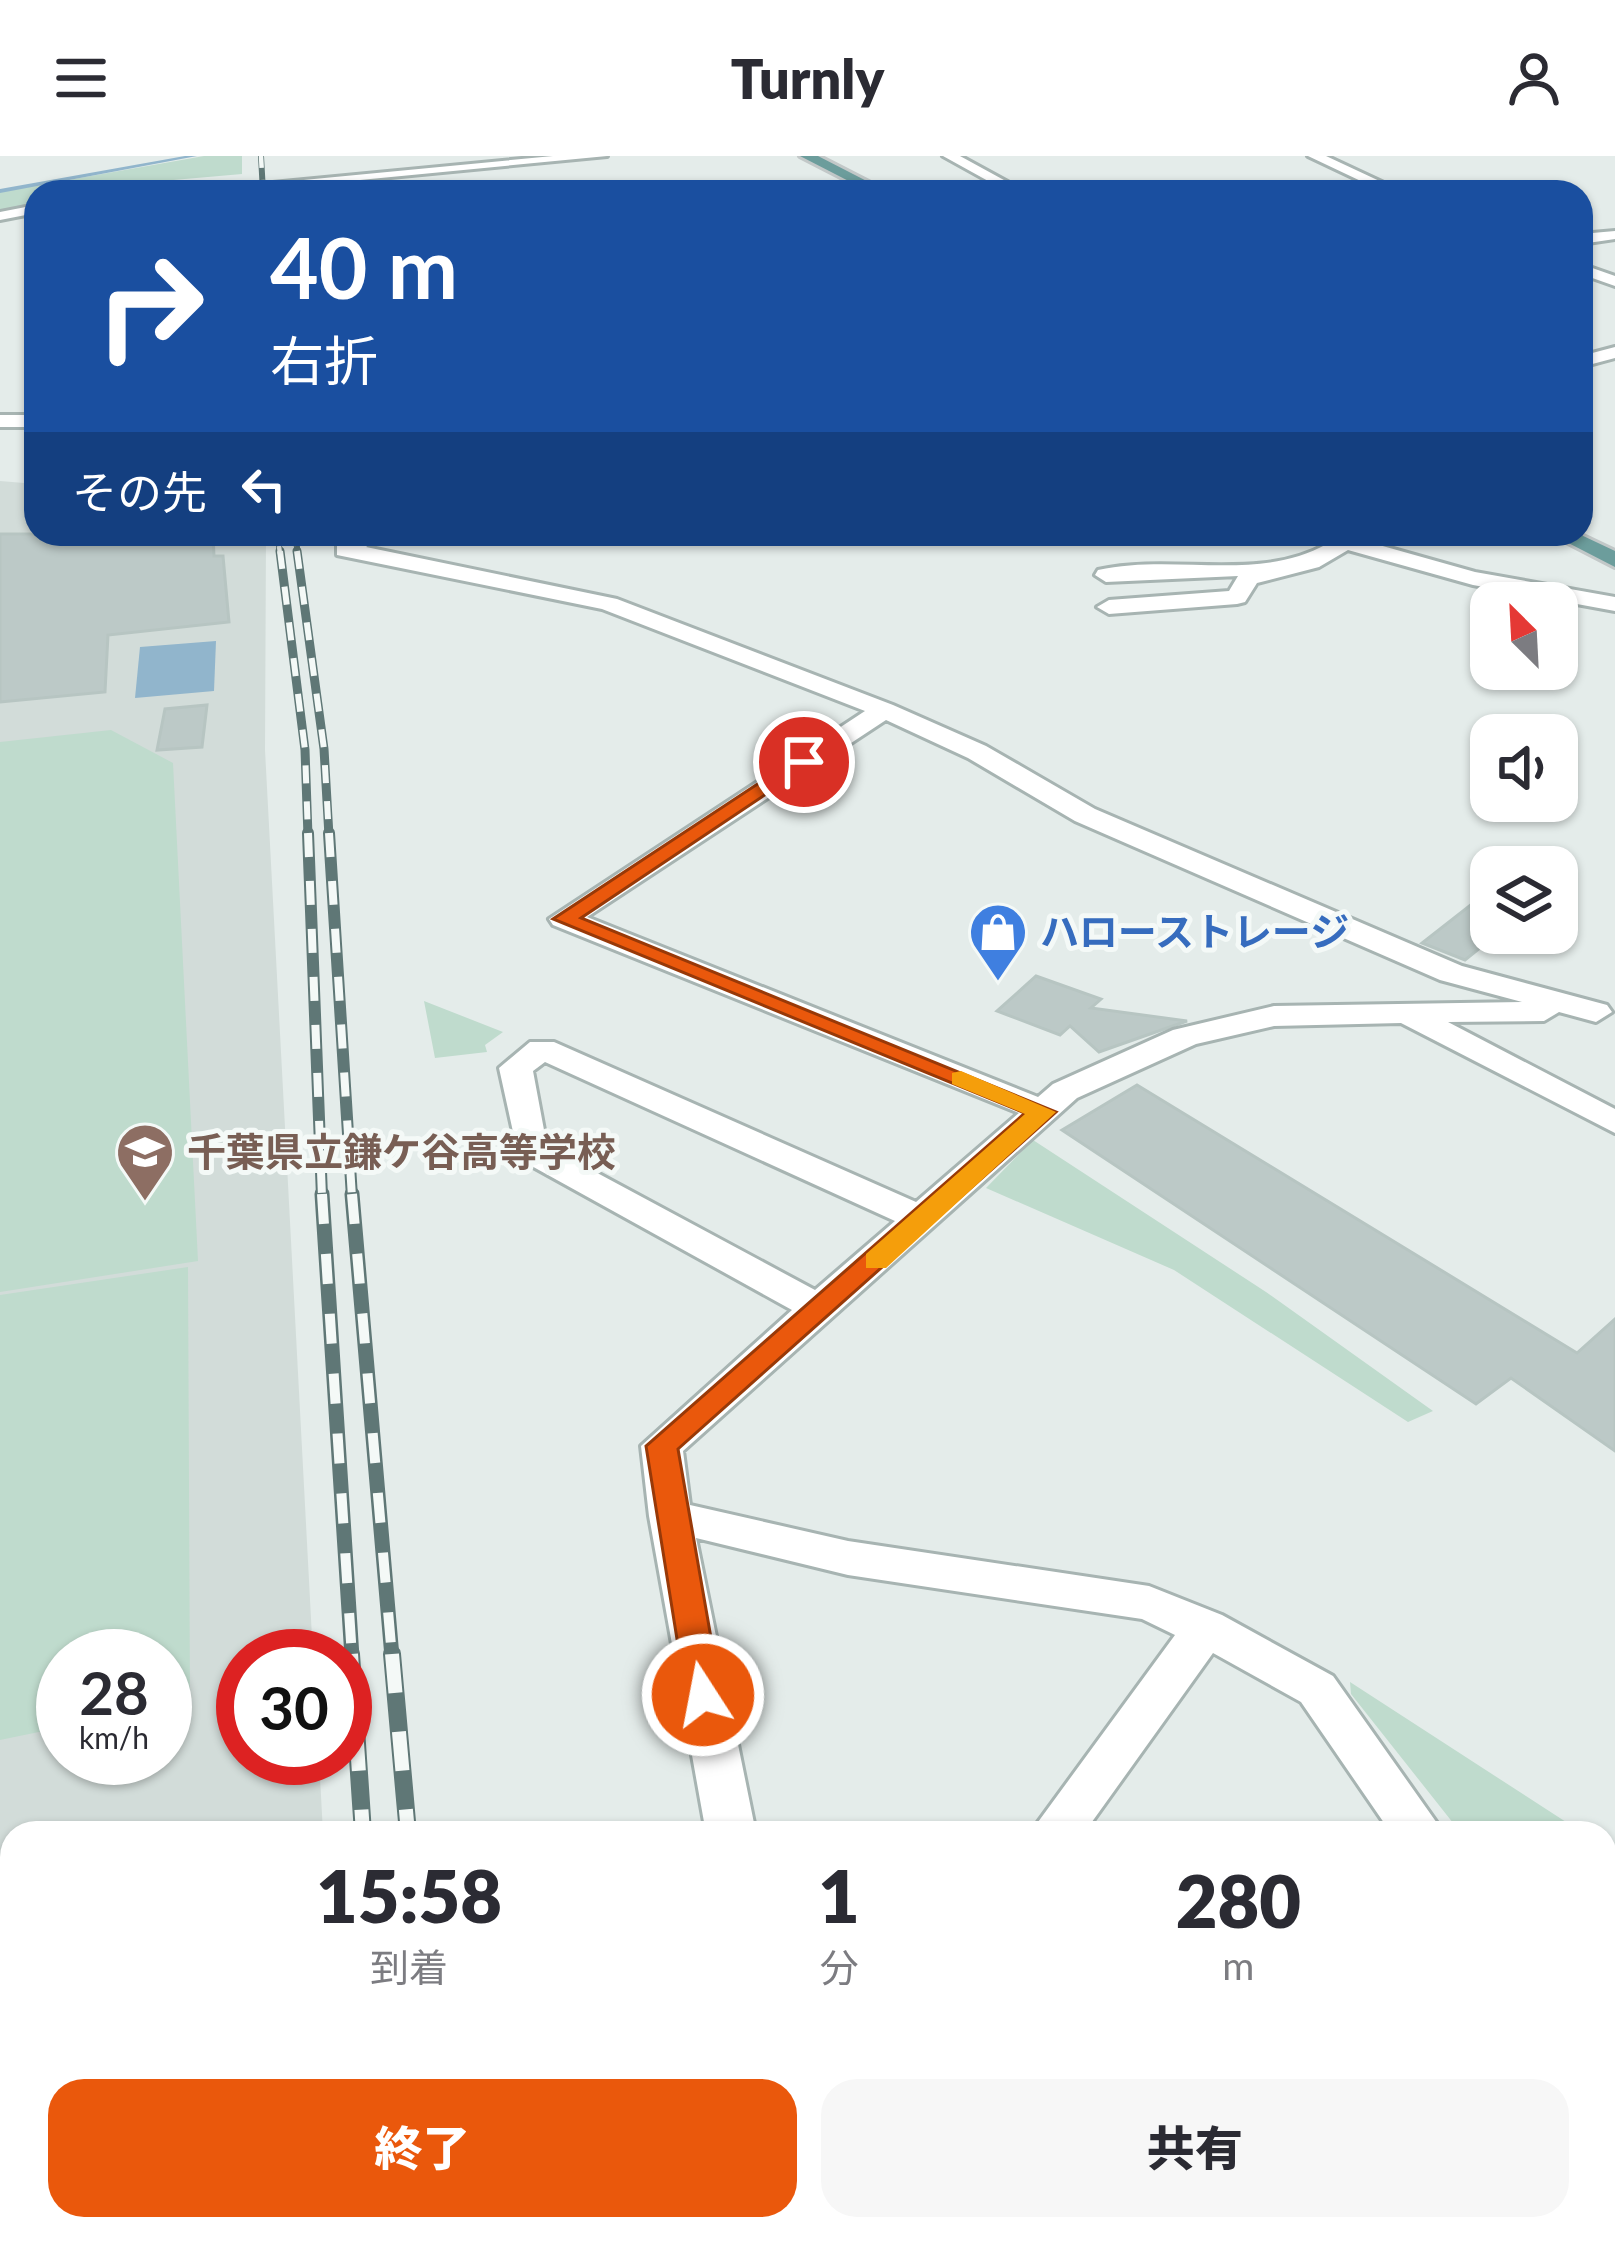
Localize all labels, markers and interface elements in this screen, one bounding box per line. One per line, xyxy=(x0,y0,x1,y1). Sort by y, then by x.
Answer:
icon: menu xyxy=(48,45,114,111)
icon: person xyxy=(1501,45,1567,111)
text: Turnly xyxy=(731,46,884,111)
text: 40 m xyxy=(270,216,458,317)
icon: right xyxy=(72,228,228,384)
text: 右折 xyxy=(270,328,378,393)
icon: left xyxy=(231,456,297,522)
text: その先 xyxy=(72,465,207,519)
north arrow xyxy=(1470,582,1578,690)
map controls xyxy=(1470,582,1578,954)
pin xyxy=(753,711,855,813)
button: sound xyxy=(1470,714,1578,822)
icon: arrive xyxy=(771,729,837,795)
button: layers xyxy=(1470,846,1578,954)
shop icon: ハローストレージ xyxy=(967,901,1029,983)
place label: ハローストレージ xyxy=(1040,908,1349,954)
school or university icon: 千葉県立鎌ケ谷高等学校 xyxy=(114,1121,176,1203)
place label: 千葉県立鎌ケ谷高等学校 xyxy=(187,1128,616,1174)
speed limit sign: 30 xyxy=(216,1629,372,1785)
position arrow xyxy=(640,1632,766,1758)
text: 28 xyxy=(79,1656,149,1728)
text: km/h xyxy=(79,1719,149,1755)
text: 15:58 xyxy=(316,1852,502,1938)
text: 1 xyxy=(818,1852,860,1938)
text: 280 xyxy=(1176,1857,1301,1943)
text: m xyxy=(1222,1942,1254,1988)
text: 到着 xyxy=(370,1944,448,1990)
text: 分 xyxy=(819,1944,858,1990)
button: 終了 xyxy=(48,2079,797,2217)
button: 共有 xyxy=(821,2079,1569,2217)

